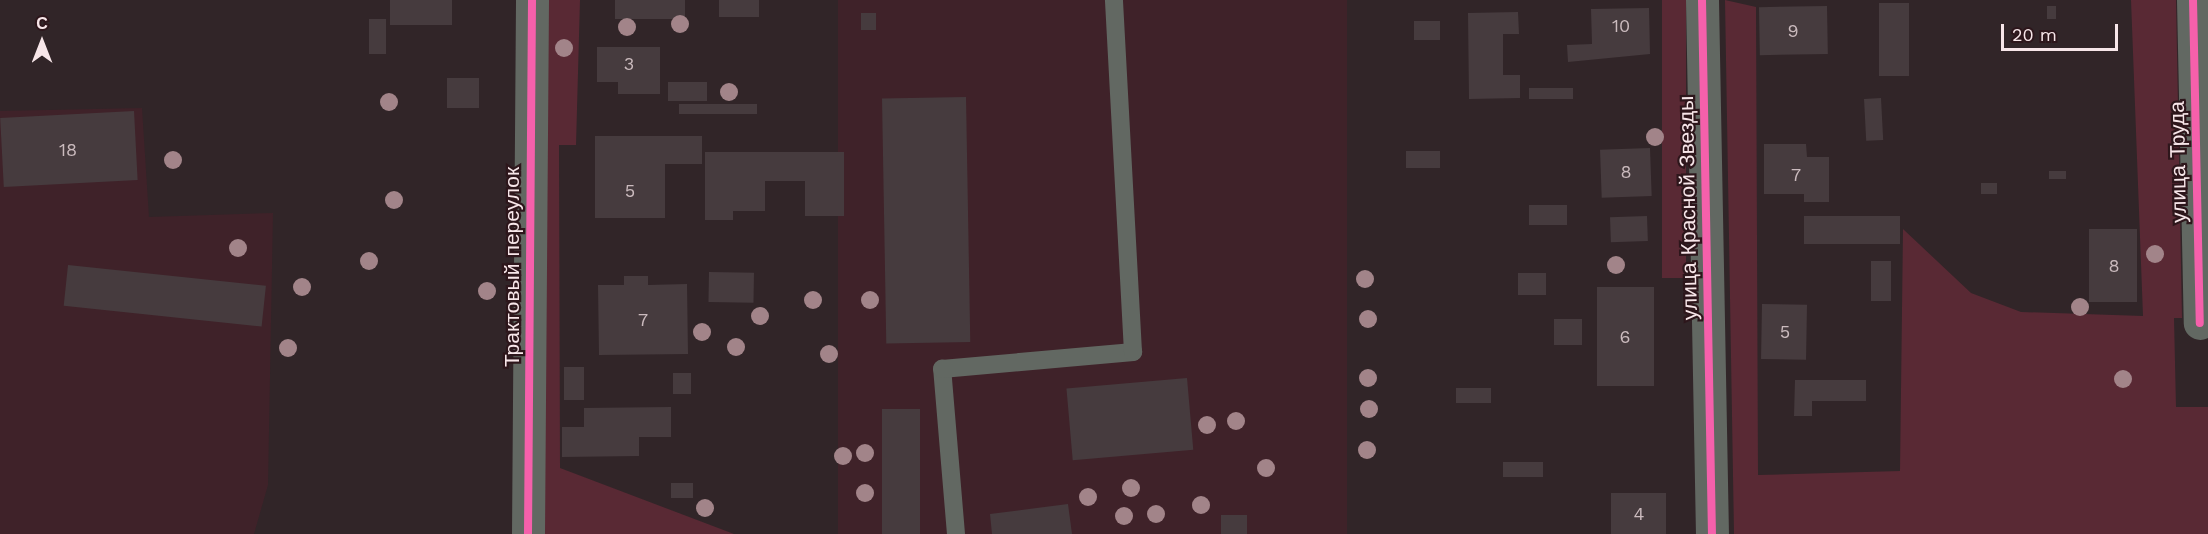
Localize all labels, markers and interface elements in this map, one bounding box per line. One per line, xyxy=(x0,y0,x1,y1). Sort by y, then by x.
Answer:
north arrow xyxy=(12,12,72,72)
scale bar xyxy=(2004,12,2121,50)
text: С xyxy=(36,14,48,33)
house number: 10 xyxy=(1612,15,1630,37)
house number: 9 xyxy=(1787,20,1799,42)
text: 20 m xyxy=(2012,24,2057,45)
house number: 3 xyxy=(624,53,634,75)
street label: улица Красной Звезды xyxy=(1673,96,1703,320)
street label: улица Труда xyxy=(2164,101,2192,223)
house number: 18 xyxy=(59,139,77,161)
house number: 8 xyxy=(1620,161,1632,183)
house number: 7 xyxy=(1791,164,1801,186)
street label: Трактовый переулок xyxy=(499,167,525,367)
house number: 5 xyxy=(625,180,635,202)
house number: 8 xyxy=(2108,255,2120,277)
house number: 7 xyxy=(638,309,648,331)
house number: 5 xyxy=(1780,321,1790,343)
house number: 6 xyxy=(1620,326,1630,348)
house number: 4 xyxy=(1634,503,1644,525)

